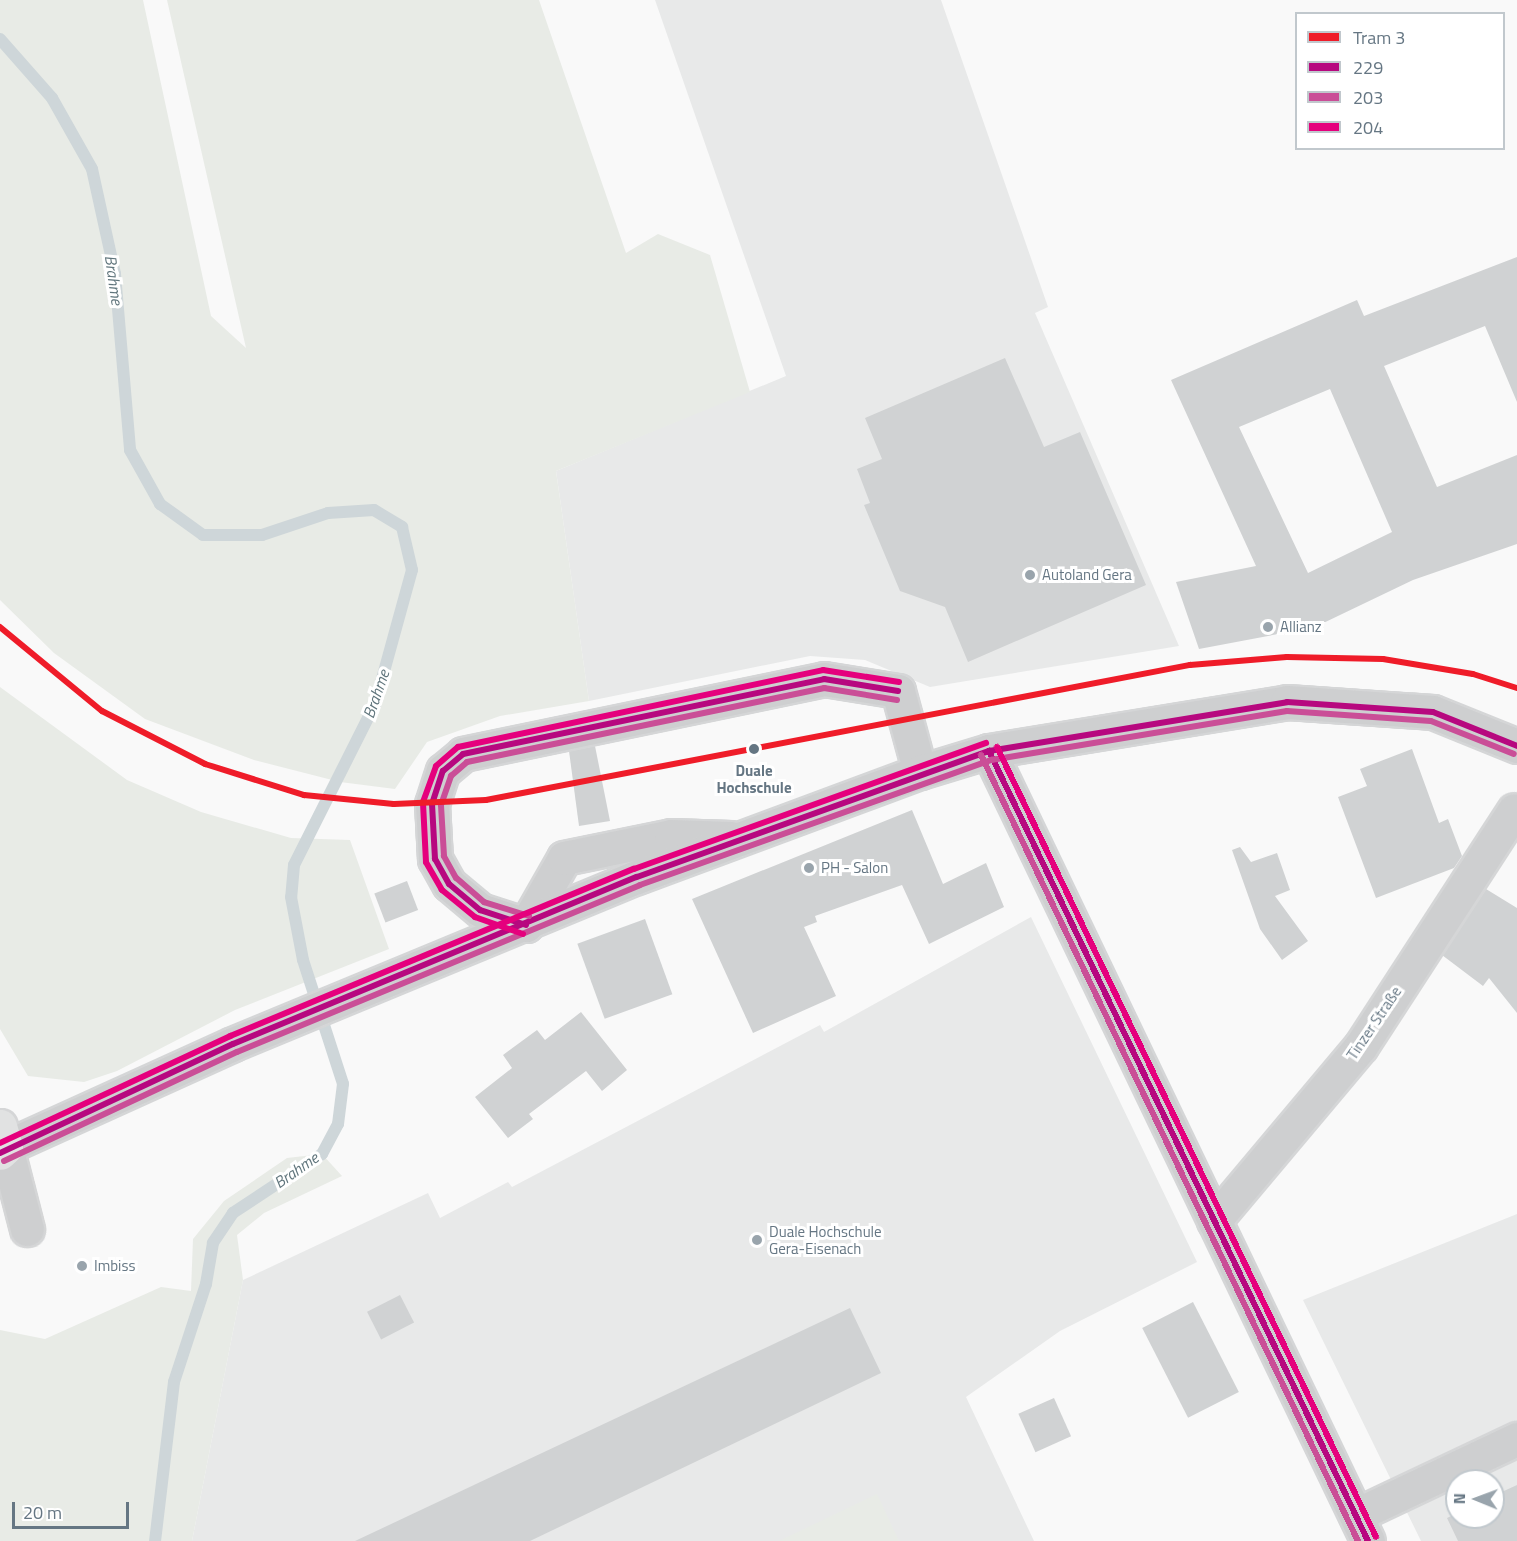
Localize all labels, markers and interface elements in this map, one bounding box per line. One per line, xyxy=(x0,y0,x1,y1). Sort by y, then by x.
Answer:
legend xyxy=(1295,12,1505,150)
text: Tram 3 xyxy=(1353,24,1405,51)
text: 229 xyxy=(1353,54,1383,81)
text: 203 xyxy=(1353,84,1383,111)
text: 204 xyxy=(1353,114,1383,141)
water label: Brahme xyxy=(101,254,127,306)
place label: Autoland Gera xyxy=(1042,566,1132,584)
marker: Autoland Gera xyxy=(1023,568,1037,582)
place label: Allianz xyxy=(1280,618,1322,636)
marker: Allianz xyxy=(1261,620,1275,634)
water label: Brahme xyxy=(359,667,393,721)
marker: Duale Hochschule xyxy=(745,740,763,758)
place label: Duale Hochschule xyxy=(716,761,792,796)
place label: PH - Salon xyxy=(821,859,888,877)
marker: PH - Salon xyxy=(802,861,816,875)
street label: Tinzer Straße xyxy=(1343,983,1405,1063)
water label: Brahme xyxy=(270,1148,322,1192)
place label: Duale Hochschule Gera-Eisenach xyxy=(769,1222,882,1257)
marker: Duale Hochschule Gera-Eisenach xyxy=(750,1233,764,1247)
place label: Imbiss xyxy=(94,1257,135,1275)
marker: Imbiss xyxy=(75,1259,89,1273)
north arrow xyxy=(1445,1469,1505,1529)
scale bar xyxy=(15,1490,132,1528)
text: N xyxy=(1447,1493,1471,1504)
text: 20 m xyxy=(23,1499,62,1526)

